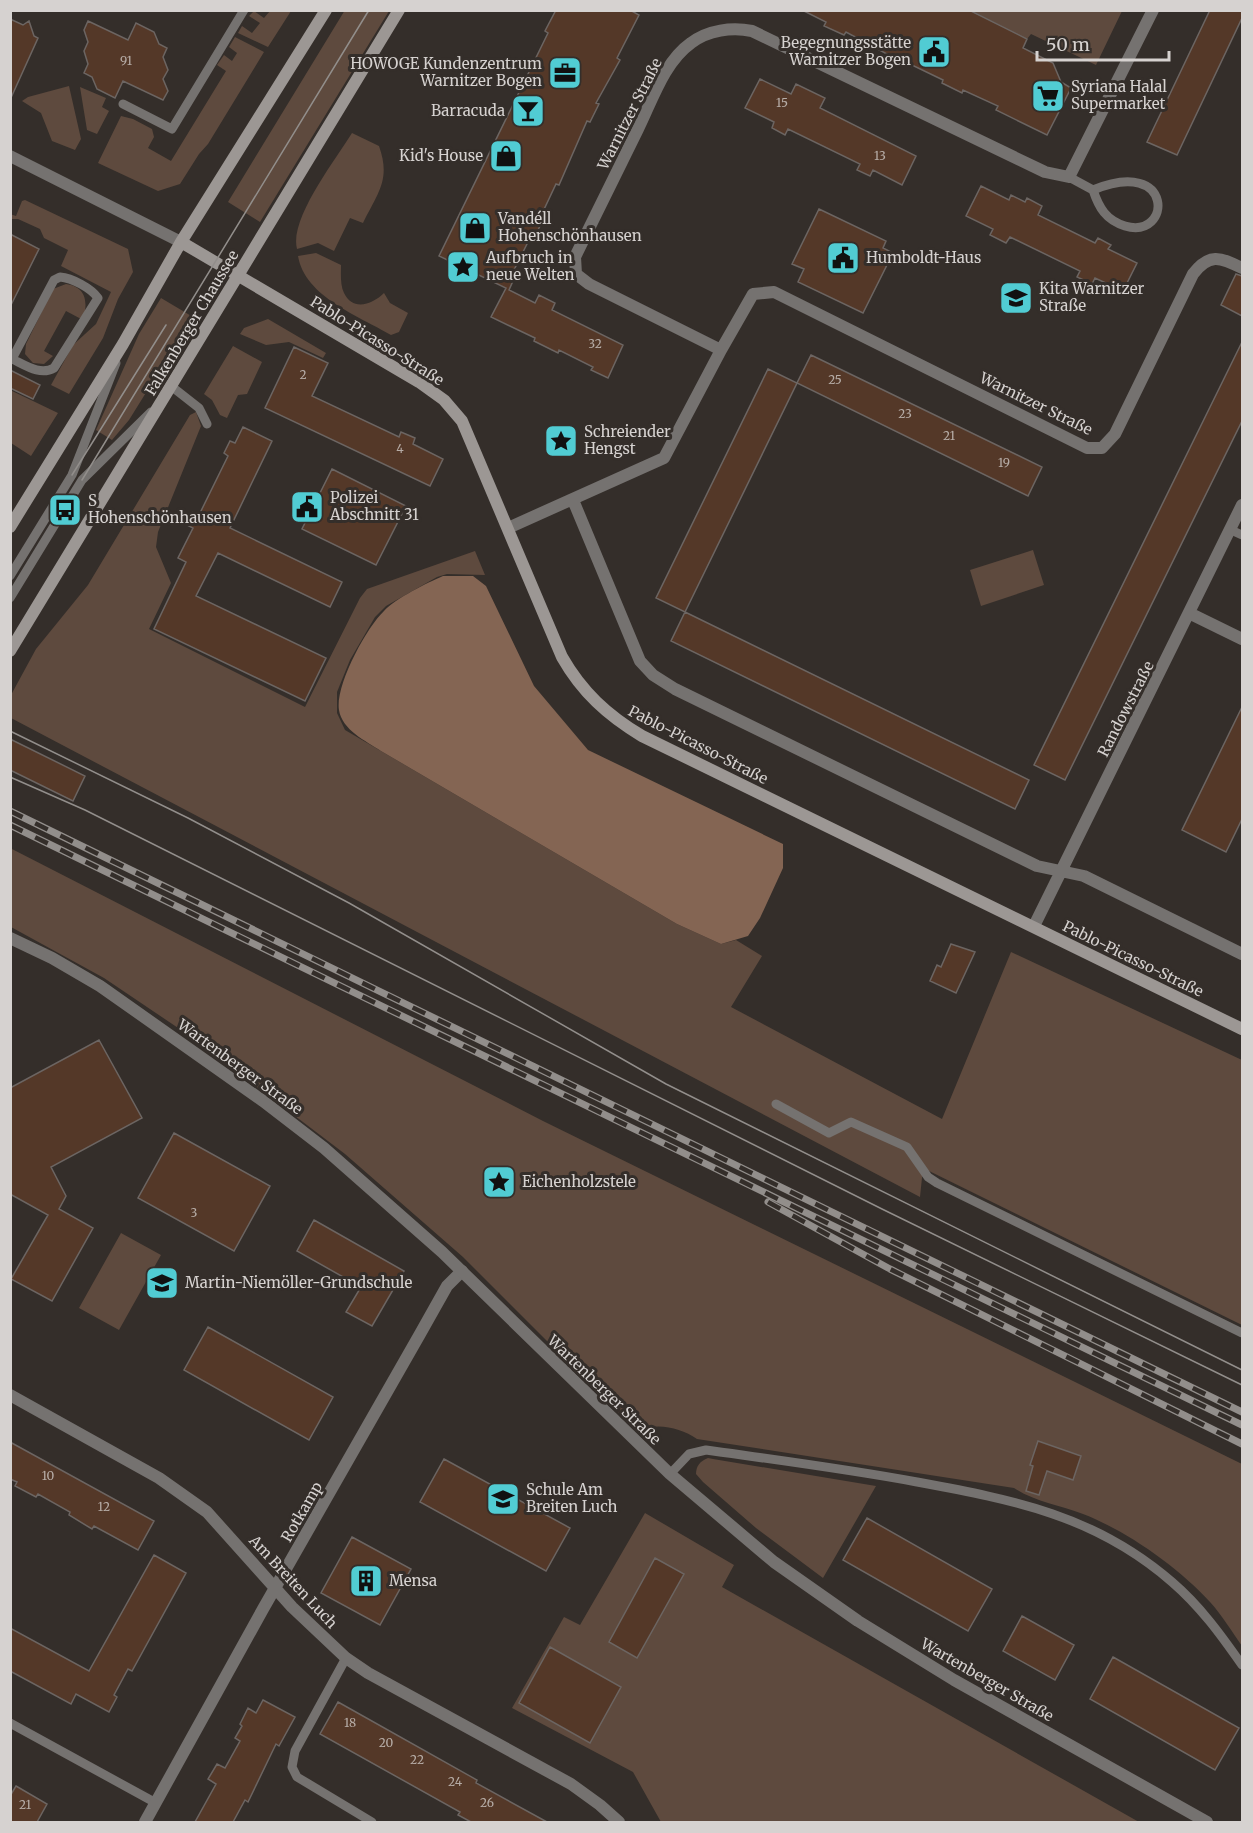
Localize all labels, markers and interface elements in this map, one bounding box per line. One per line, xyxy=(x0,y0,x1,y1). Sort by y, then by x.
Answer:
scale bar xyxy=(1037,24,1169,62)
place label: Begegnungsstätte Warnitzer Bogen xyxy=(781,33,911,69)
text: 50 m xyxy=(1046,33,1090,56)
public building icon: Begegnungsstätte Warnitzer Bogen xyxy=(916,34,952,70)
house number: 91 xyxy=(120,53,133,68)
place label: HOWOGE Kundenzentrum Warnitzer Bogen xyxy=(350,54,542,90)
office icon: HOWOGE Kundenzentrum Warnitzer Bogen xyxy=(547,55,583,91)
street label: Warnitzer Straße xyxy=(593,55,666,174)
place label: Syriana Halal Supermarket xyxy=(1071,77,1167,113)
supermarket icon: Syriana Halal Supermarket xyxy=(1030,78,1066,114)
bar icon: Barracuda xyxy=(510,93,546,129)
house number: 15 xyxy=(776,95,788,110)
place label: Barracuda xyxy=(431,101,505,120)
shop icon: Kid's House xyxy=(488,138,524,174)
place label: Kid's House xyxy=(399,146,483,165)
house number: 13 xyxy=(874,148,886,163)
place label: Vandéll Hohenschönhausen xyxy=(497,209,642,245)
shop icon: Vandéll Hohenschönhausen xyxy=(457,210,493,246)
public building icon: Humboldt-Haus xyxy=(825,240,861,276)
street label: Falkenberger Chaussee xyxy=(141,246,243,399)
place label: Aufbruch in neue Welten xyxy=(485,248,574,284)
place label: Humboldt-Haus xyxy=(866,248,981,267)
place icon: Aufbruch in neue Welten xyxy=(445,249,481,285)
place label: Kita Warnitzer Straße xyxy=(1039,279,1145,315)
school or university icon: Kita Warnitzer Straße xyxy=(998,280,1034,316)
street label: Pablo-Picasso-Straße xyxy=(307,292,448,390)
house number: 32 xyxy=(588,336,602,351)
house number: 2 xyxy=(299,367,307,382)
street label: Warnitzer Straße xyxy=(976,368,1096,439)
house number: 25 xyxy=(828,372,842,387)
house number: 23 xyxy=(898,406,912,421)
place label: Schreiender Hengst xyxy=(584,422,671,458)
place icon: Schreiender Hengst xyxy=(543,423,579,459)
house number: 21 xyxy=(943,428,956,443)
house number: 4 xyxy=(396,441,404,456)
house number: 19 xyxy=(998,455,1010,470)
place label: Polizei Abschnitt 31 xyxy=(329,488,419,524)
public building icon: Polizei Abschnitt 31 xyxy=(289,489,325,525)
place label: S Hohenschönhausen xyxy=(88,491,232,527)
bus stop icon: S Hohenschönhausen xyxy=(47,492,83,528)
street label: Randowstraße xyxy=(1093,658,1158,760)
street label: Pablo-Picasso-Straße xyxy=(625,701,771,788)
street label: Pablo-Picasso-Straße xyxy=(1060,916,1207,1001)
street label: Wartenberger Straße xyxy=(173,1014,307,1119)
place icon: Eichenholzstele xyxy=(481,1164,517,1200)
place label: Eichenholzstele xyxy=(522,1172,636,1191)
house number: 3 xyxy=(191,1205,198,1220)
school or university icon: Martin-Niemöller-Grundschule xyxy=(144,1265,180,1301)
place label: Martin-Niemöller-Grundschule xyxy=(185,1273,412,1292)
street label: Wartenberger Straße xyxy=(543,1330,665,1449)
house number: 10 xyxy=(42,1468,55,1483)
street label: Rotkamp xyxy=(277,1478,326,1545)
place label: Schule Am Breiten Luch xyxy=(526,1480,617,1516)
school or university icon: Schule Am Breiten Luch xyxy=(485,1481,521,1517)
house number: 12 xyxy=(98,1499,110,1514)
street label: Am Breiten Luch xyxy=(245,1530,341,1632)
building icon: Mensa xyxy=(348,1563,384,1599)
place label: Mensa xyxy=(389,1571,437,1590)
street label: Wartenberger Straße xyxy=(917,1633,1057,1725)
house number: 18 xyxy=(344,1715,356,1730)
house number: 20 xyxy=(379,1735,394,1750)
house number: 22 xyxy=(410,1752,424,1767)
house number: 24 xyxy=(448,1774,463,1789)
house number: 26 xyxy=(480,1795,494,1810)
house number: 21 xyxy=(19,1797,32,1812)

